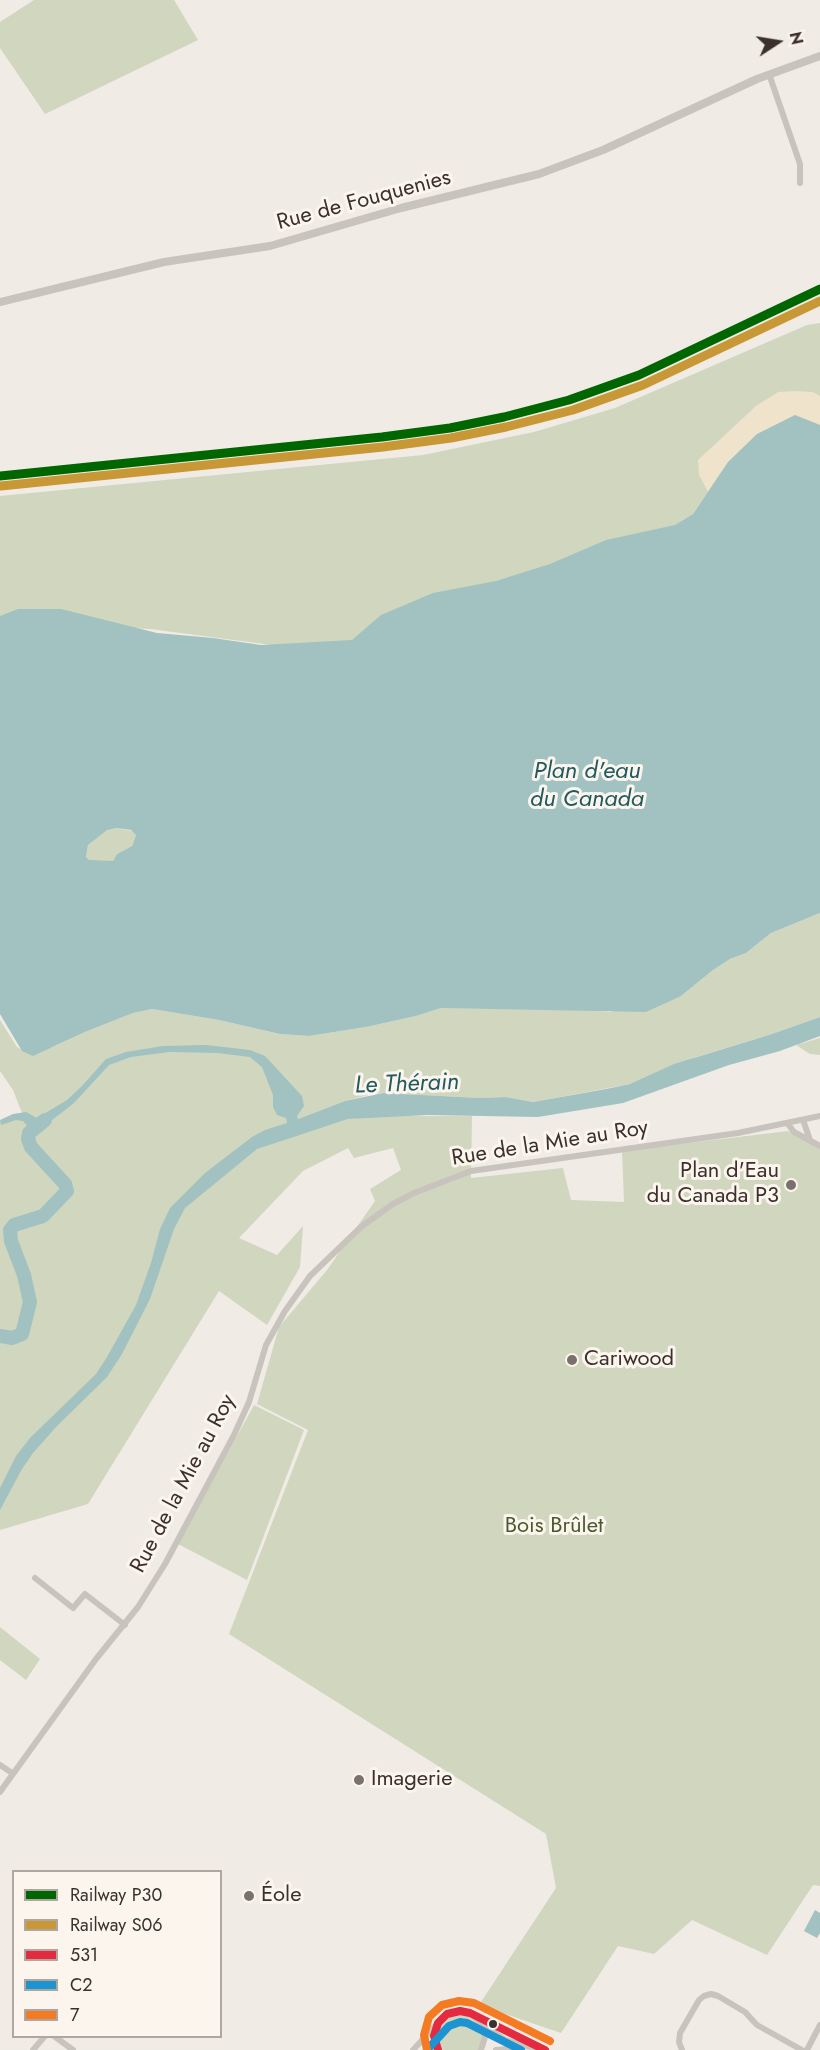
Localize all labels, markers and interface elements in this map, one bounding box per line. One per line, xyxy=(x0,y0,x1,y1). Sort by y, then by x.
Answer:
north arrow xyxy=(748,12,808,72)
text: N xyxy=(784,30,809,47)
street label: Rue de Fouquenies xyxy=(274,165,454,237)
water label: Plan d'eau du Canada xyxy=(530,758,644,814)
water label: Le Thérain xyxy=(354,1069,460,1101)
street label: Rue de la Mie au Roy xyxy=(450,1115,650,1173)
place label: Plan d'Eau du Canada P3 xyxy=(647,1159,779,1210)
marker: Plan d'Eau du Canada P3 xyxy=(784,1178,798,1192)
place label: Cariwood xyxy=(584,1347,674,1373)
marker: Cariwood xyxy=(565,1353,579,1367)
street label: Rue de la Mie au Roy xyxy=(126,1390,242,1578)
park label: Bois Brûlet xyxy=(505,1514,603,1540)
place label: Imagerie xyxy=(371,1767,453,1793)
marker: Imagerie xyxy=(352,1773,366,1787)
legend xyxy=(12,1870,222,2038)
text: Railway P30 xyxy=(70,1882,162,1908)
place label: Éole xyxy=(261,1883,302,1909)
marker: Éole xyxy=(242,1889,256,1903)
text: Railway S06 xyxy=(70,1912,163,1938)
text: 531 xyxy=(70,1942,98,1968)
text: C2 xyxy=(70,1972,93,1998)
text: 7 xyxy=(70,2002,79,2028)
unlabelled marker xyxy=(487,2018,499,2030)

